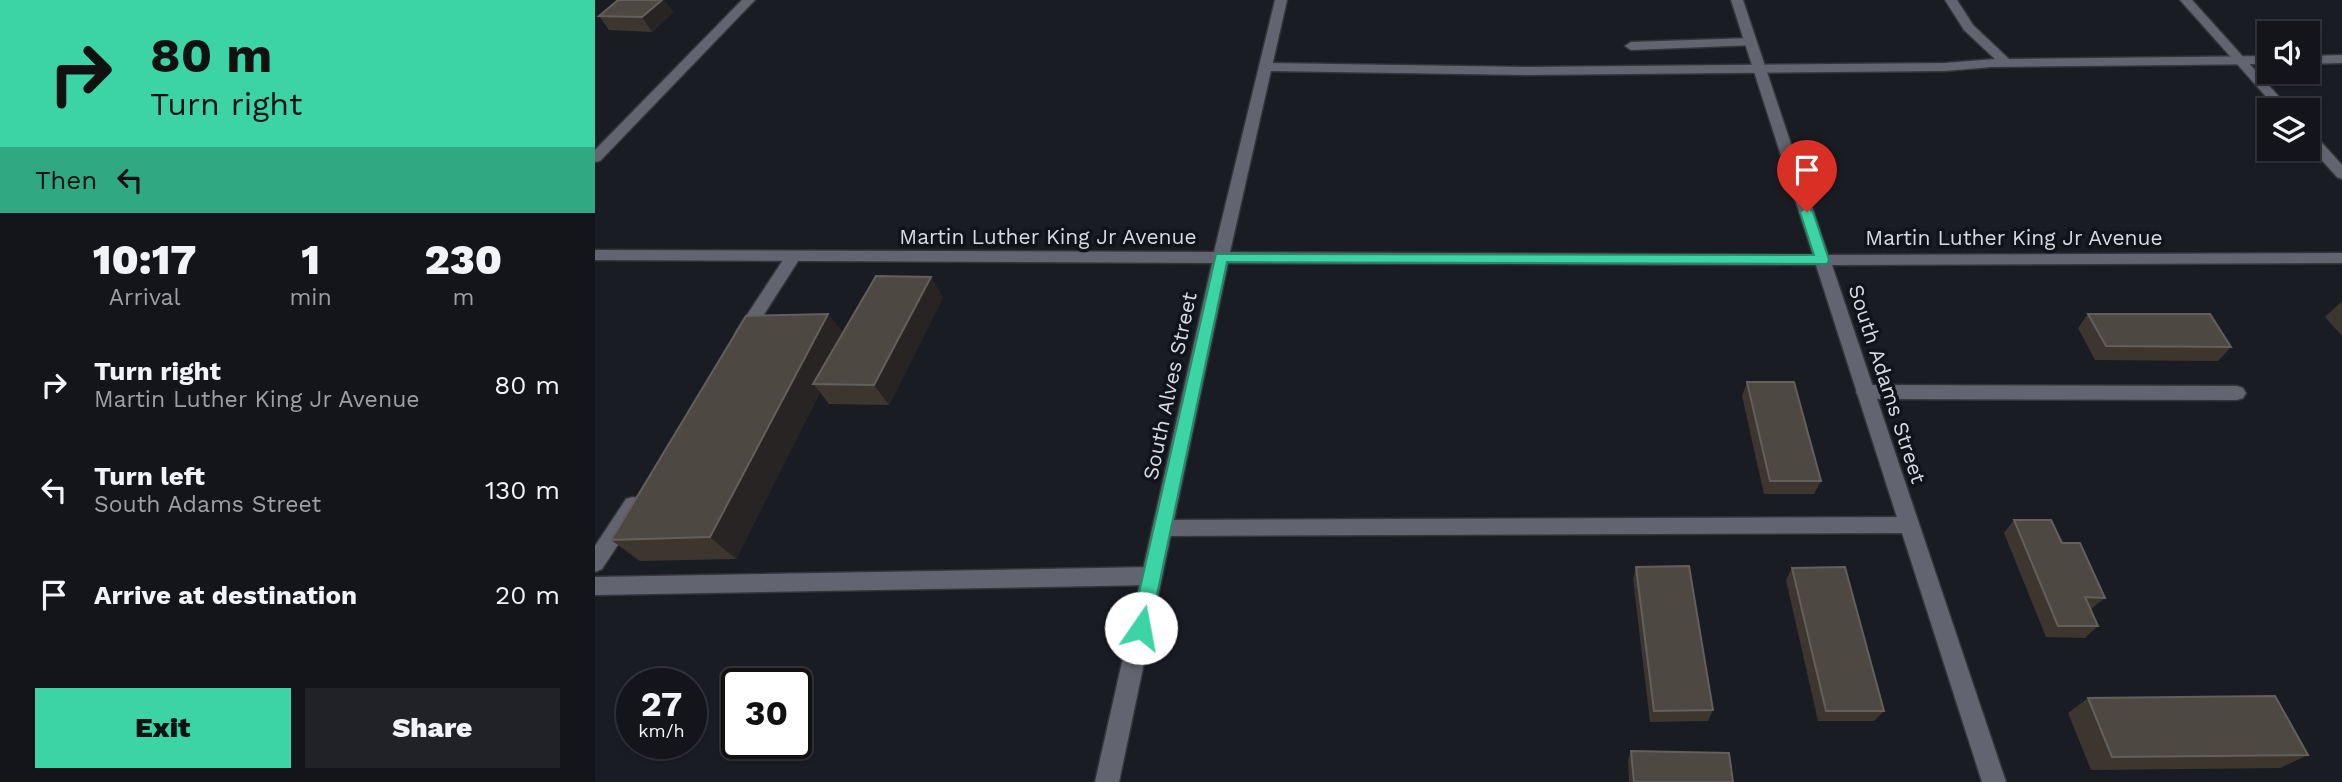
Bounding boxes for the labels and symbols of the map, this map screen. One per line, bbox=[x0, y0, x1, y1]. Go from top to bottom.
pin bbox=[1777, 140, 1837, 212]
street label: Martin Luther King Jr Avenue bbox=[899, 224, 1197, 249]
street label: Martin Luther King Jr Avenue bbox=[1865, 225, 2163, 250]
street label: South Adams Street bbox=[1844, 281, 1931, 486]
street label: South Alves Street bbox=[1137, 289, 1202, 482]
position arrow bbox=[1104, 591, 1178, 665]
speed limit sign: 30 bbox=[721, 668, 812, 759]

